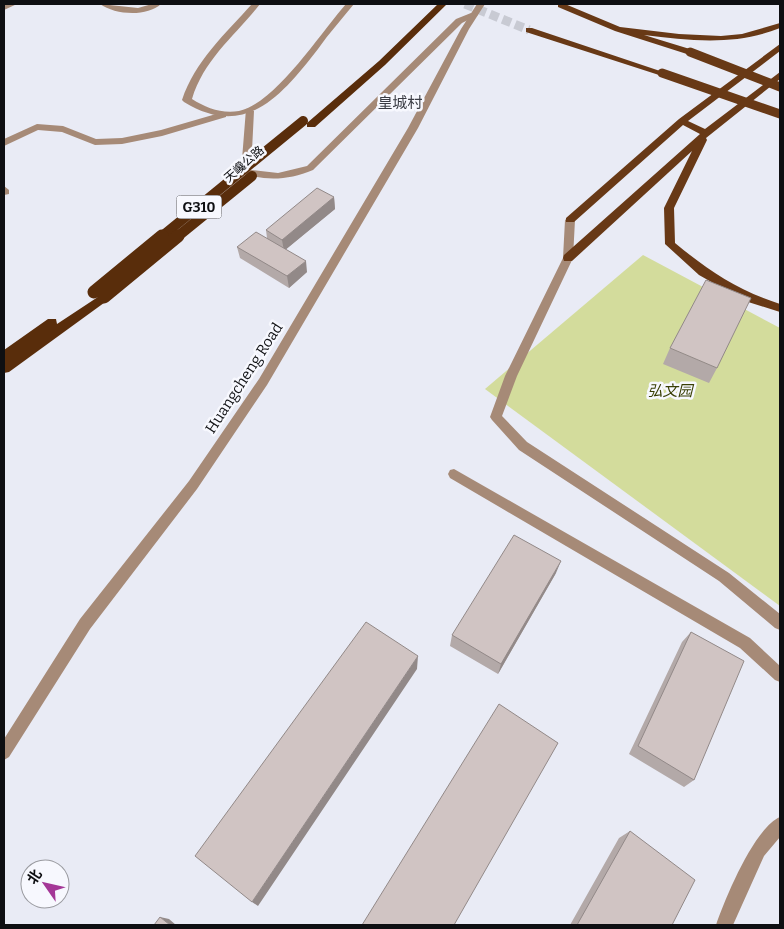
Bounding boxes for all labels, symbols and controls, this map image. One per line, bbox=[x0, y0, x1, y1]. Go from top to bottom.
district label: 皇城村 bbox=[377, 94, 423, 112]
street label: 天巉公路 bbox=[221, 143, 267, 185]
road number: G310 bbox=[176, 196, 222, 218]
street label: Huangcheng Road bbox=[202, 319, 287, 437]
park label: 弘文园 bbox=[647, 382, 694, 400]
north arrow bbox=[20, 859, 70, 909]
text: 北 bbox=[24, 866, 46, 888]

